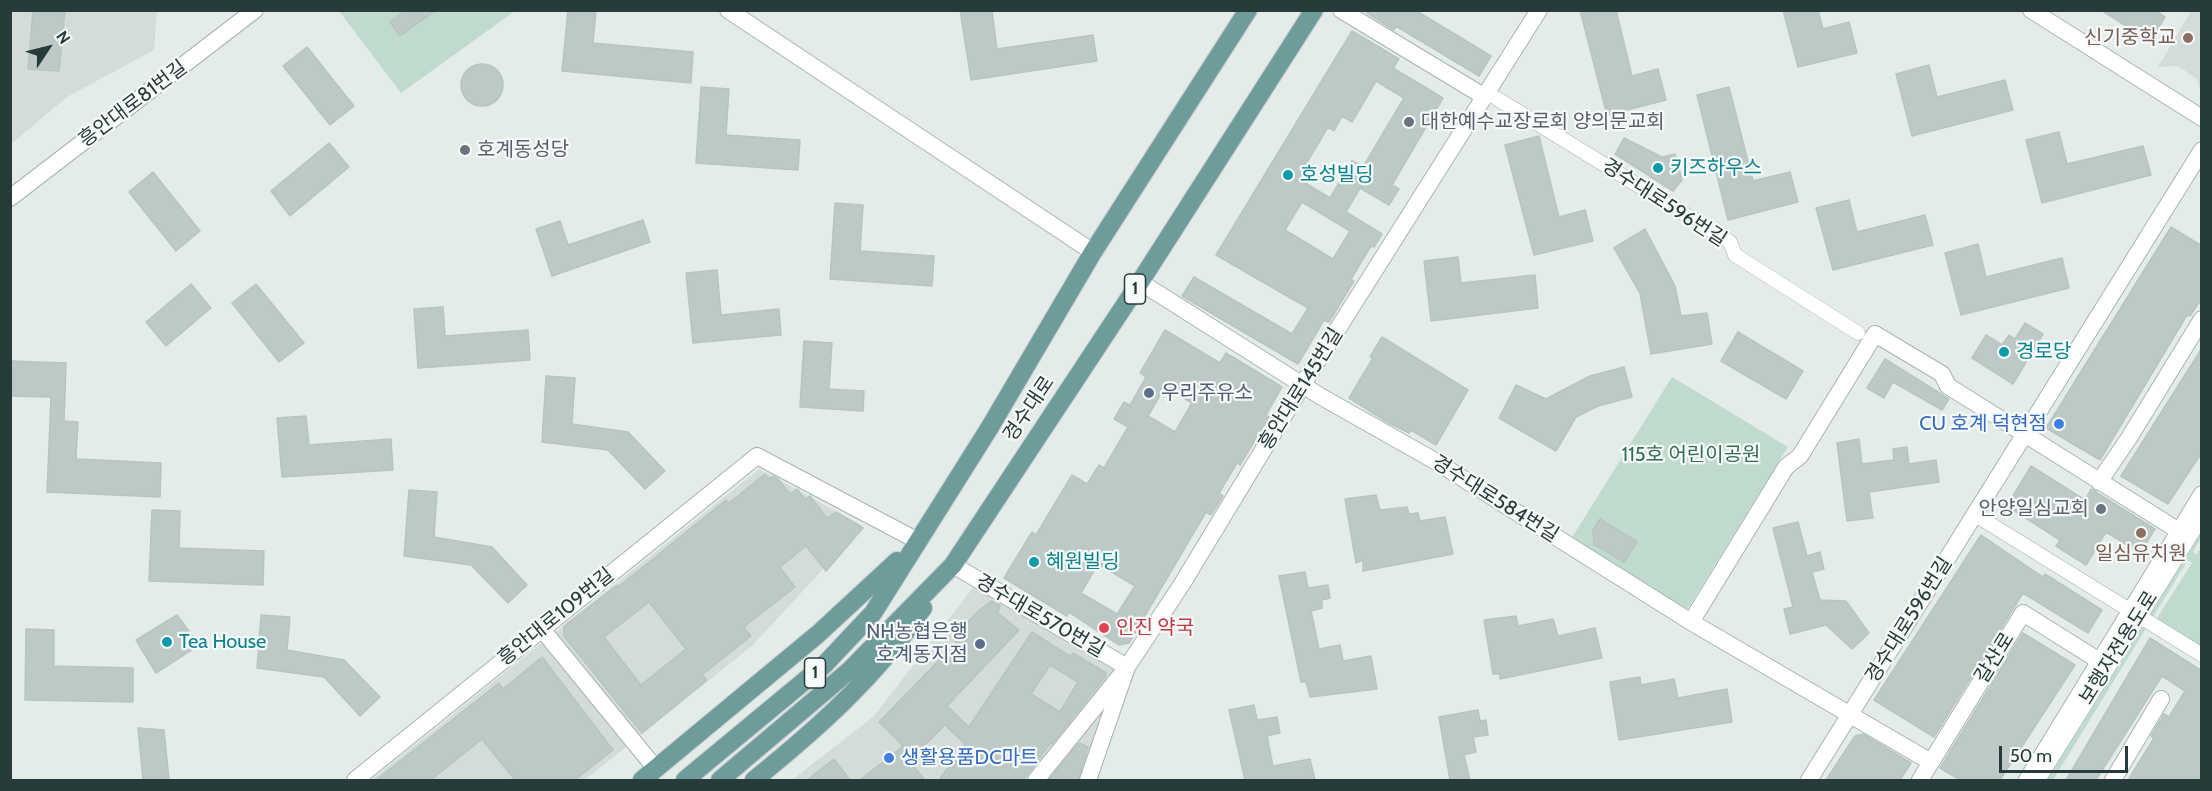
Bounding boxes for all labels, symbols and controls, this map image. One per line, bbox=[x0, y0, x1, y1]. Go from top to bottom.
north arrow bbox=[18, 18, 78, 78]
place label: 신기중학교 bbox=[2084, 26, 2176, 50]
text: N bbox=[52, 27, 74, 47]
marker: 신기중학교 bbox=[2181, 31, 2195, 45]
street label: 흥안대로81번길 bbox=[74, 56, 192, 152]
place label: 대한예수교장로회 양의문교회 bbox=[1421, 110, 1665, 134]
marker: 대한예수교장로회 양의문교회 bbox=[1402, 115, 1416, 129]
place label: 호계동성당 bbox=[477, 138, 569, 162]
marker: 호계동성당 bbox=[458, 143, 472, 157]
street label: 경수대로596번길 bbox=[1597, 154, 1731, 252]
place label: 키즈하우스 bbox=[1670, 156, 1762, 180]
marker: 키즈하우스 bbox=[1651, 161, 1665, 175]
place label: 호성빌딩 bbox=[1300, 163, 1374, 187]
marker: 호성빌딩 bbox=[1281, 168, 1295, 182]
road number: 1 bbox=[1124, 274, 1146, 304]
street label: 흥안대로145번길 bbox=[1254, 324, 1348, 454]
place label: 경로당 bbox=[2016, 340, 2071, 364]
marker: 경로당 bbox=[1997, 345, 2011, 359]
street label: 경수대로 bbox=[998, 372, 1060, 446]
place label: 우리주유소 bbox=[1161, 381, 1253, 405]
marker: 우리주유소 bbox=[1142, 386, 1156, 400]
place label: CU 호계 덕현점 bbox=[1919, 412, 2047, 436]
marker: CU 호계 덕현점 bbox=[2052, 417, 2066, 431]
park label: 115호 어린이공원 bbox=[1622, 443, 1760, 467]
street label: 경수대로584번길 bbox=[1427, 450, 1563, 548]
place label: 안양일심교회 bbox=[1979, 497, 2089, 521]
marker: 안양일심교회 bbox=[2094, 502, 2108, 516]
marker: 일심유치원 bbox=[2134, 526, 2148, 540]
place label: 일심유치원 bbox=[2095, 542, 2187, 566]
place label: 혜원빌딩 bbox=[1046, 550, 1120, 574]
street label: 경수대로596번길 bbox=[1861, 553, 1957, 687]
marker: 혜원빌딩 bbox=[1027, 555, 1041, 569]
street label: 흥안대로109번길 bbox=[493, 563, 619, 671]
street label: 경수대로570번길 bbox=[971, 569, 1109, 663]
street label: 보행자전용도로 bbox=[2075, 587, 2163, 709]
place label: 인진 약국 bbox=[1116, 616, 1194, 640]
place label: NH농협은행 호계동지점 bbox=[866, 620, 968, 667]
marker: 인진 약국 bbox=[1097, 621, 1111, 635]
street label: 갈산로 bbox=[1970, 628, 2020, 688]
place label: Tea House bbox=[179, 630, 266, 654]
marker: Tea House bbox=[160, 635, 174, 649]
marker: NH농협은행 호계동지점 bbox=[973, 637, 987, 651]
road number: 1 bbox=[804, 658, 826, 688]
scale bar bbox=[2002, 734, 2131, 772]
text: 50 m bbox=[2010, 745, 2052, 767]
place label: 생활용품DC마트 bbox=[901, 746, 1038, 770]
marker: 생활용품DC마트 bbox=[882, 751, 896, 765]

